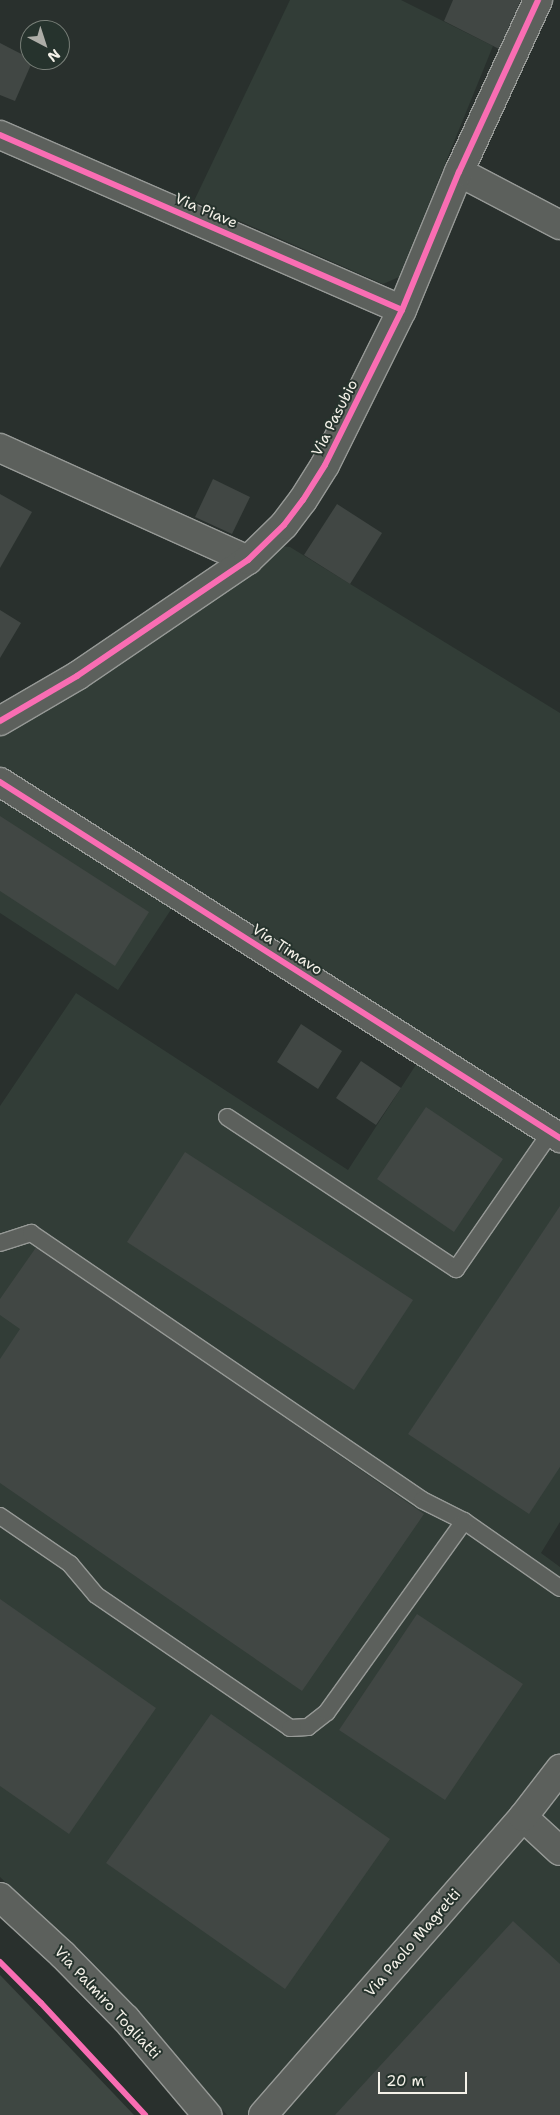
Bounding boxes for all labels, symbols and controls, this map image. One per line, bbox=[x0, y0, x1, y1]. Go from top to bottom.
north arrow bbox=[20, 20, 70, 70]
text: N bbox=[44, 45, 64, 66]
street label: Via Piave bbox=[172, 190, 240, 232]
street label: Via Pasubio bbox=[308, 377, 362, 459]
street label: Via Timavo bbox=[248, 921, 326, 979]
street label: Via Paolo Magretti bbox=[361, 1885, 465, 2001]
street label: Via Palmiro Togliatti bbox=[50, 1943, 164, 2063]
scale bar bbox=[380, 2062, 469, 2094]
text: 20 m bbox=[386, 2071, 425, 2091]

